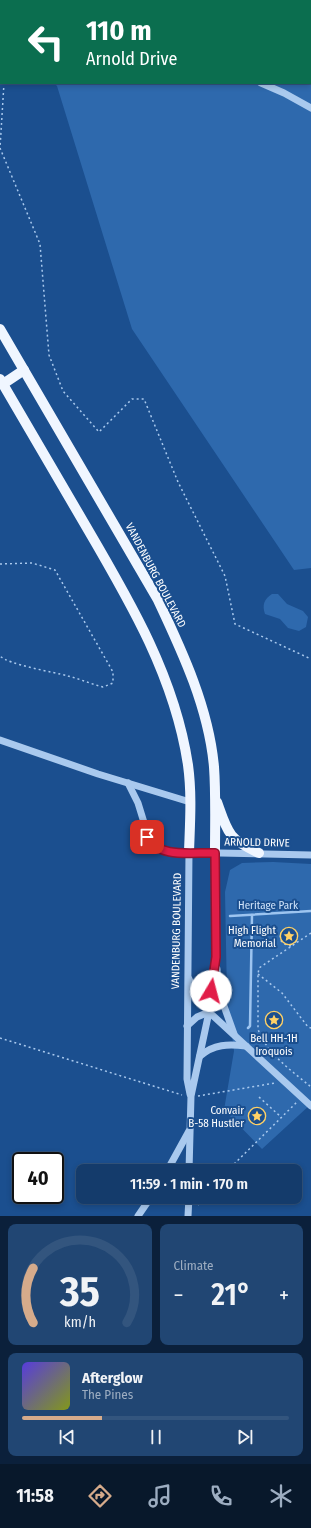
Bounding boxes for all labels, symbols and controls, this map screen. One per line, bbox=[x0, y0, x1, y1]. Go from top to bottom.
text: 110 m bbox=[86, 14, 152, 47]
icon: left bbox=[20, 16, 72, 68]
text: Arnold Drive bbox=[86, 48, 177, 70]
street label: VANDENBURG BOULEVARD bbox=[122, 521, 189, 630]
pin bbox=[130, 820, 164, 854]
icon: arrive bbox=[136, 826, 158, 848]
street label: ARNOLD DRIVE bbox=[224, 835, 290, 850]
street label: VANDENBURG BOULEVARD bbox=[169, 873, 184, 989]
park label: Heritage Park bbox=[238, 899, 299, 912]
place label: High Flight Memorial bbox=[228, 924, 276, 950]
place icon: High Flight Memorial bbox=[279, 926, 299, 946]
position arrow bbox=[190, 970, 232, 1012]
place icon: Bell HH-1H Iroquois bbox=[264, 1010, 284, 1030]
place label: Bell HH-1H Iroquois bbox=[250, 1032, 298, 1058]
place label: Convair B-58 Hustler bbox=[188, 1104, 244, 1130]
place icon: Convair B-58 Hustler bbox=[247, 1106, 267, 1126]
speed limit sign: 40 bbox=[12, 1152, 64, 1204]
text: 11:59 · 1 min · 170 m bbox=[130, 1175, 248, 1193]
text: Climate bbox=[174, 1258, 214, 1273]
text: 35 bbox=[59, 1266, 100, 1316]
text: 21° bbox=[211, 1277, 251, 1313]
text: − bbox=[174, 1282, 183, 1309]
text: + bbox=[279, 1282, 289, 1309]
text: km/h bbox=[64, 1313, 96, 1330]
text: Afterglow bbox=[82, 1369, 143, 1387]
text: The Pines bbox=[82, 1387, 133, 1402]
icon: previous bbox=[56, 1426, 78, 1448]
icon: pause bbox=[145, 1426, 167, 1448]
icon: next bbox=[234, 1426, 256, 1448]
icon: directions bbox=[86, 1482, 114, 1510]
icon: music bbox=[146, 1482, 174, 1510]
icon: phone bbox=[207, 1482, 235, 1510]
icon: climate bbox=[267, 1482, 295, 1510]
text: 11:58 bbox=[16, 1485, 54, 1507]

